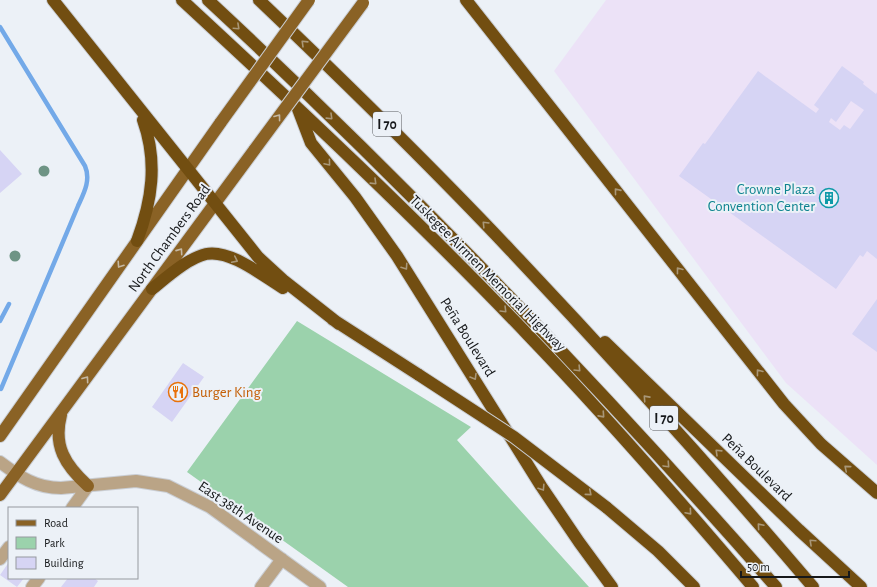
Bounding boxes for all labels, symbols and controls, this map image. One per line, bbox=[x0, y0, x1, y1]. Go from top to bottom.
one-way arrow bbox=[232, 22, 240, 29]
one-way arrow bbox=[301, 40, 309, 48]
one-way arrow bbox=[325, 112, 333, 120]
road number: I 70 bbox=[373, 112, 401, 136]
one-way arrow bbox=[273, 115, 280, 122]
one-way arrow bbox=[323, 158, 330, 165]
one-way arrow bbox=[370, 177, 377, 184]
street label: North Chambers Road bbox=[125, 182, 213, 295]
place label: Crowne Plaza Convention Center bbox=[708, 182, 815, 214]
building icon: Crowne Plaza Convention Center bbox=[818, 187, 840, 209]
one-way arrow bbox=[615, 189, 622, 196]
street label: Tuskegee Airmen Memorial Highway bbox=[407, 193, 569, 355]
one-way arrow bbox=[482, 221, 490, 229]
one-way arrow bbox=[175, 249, 182, 256]
one-way arrow bbox=[231, 255, 238, 263]
one-way arrow bbox=[118, 261, 125, 268]
one-way arrow bbox=[400, 263, 408, 270]
one-way arrow bbox=[677, 268, 684, 275]
street label: Peña Boulevard bbox=[437, 295, 498, 380]
one-way arrow bbox=[499, 305, 507, 313]
one-way arrow bbox=[573, 364, 581, 372]
one-way arrow bbox=[757, 370, 764, 377]
one-way arrow bbox=[469, 373, 477, 380]
one-way arrow bbox=[81, 376, 88, 383]
restaurant icon: Burger King bbox=[167, 381, 189, 403]
place label: Burger King bbox=[192, 385, 262, 400]
one-way arrow bbox=[643, 395, 650, 402]
road number: I 70 bbox=[650, 406, 678, 430]
one-way arrow bbox=[598, 411, 605, 418]
street label: Peña Boulevard bbox=[719, 431, 794, 504]
one-way arrow bbox=[715, 449, 723, 456]
one-way arrow bbox=[662, 460, 669, 468]
one-way arrow bbox=[844, 465, 852, 473]
street label: East 38th Avenue bbox=[196, 479, 286, 546]
one-way arrow bbox=[537, 484, 545, 491]
one-way arrow bbox=[585, 488, 592, 495]
legend bbox=[8, 507, 138, 579]
one-way arrow bbox=[685, 508, 692, 515]
text: Road bbox=[44, 517, 68, 529]
one-way arrow bbox=[758, 523, 765, 530]
text: Park bbox=[44, 537, 65, 549]
one-way arrow bbox=[809, 539, 817, 547]
scale bar bbox=[741, 553, 849, 579]
text: Building bbox=[44, 557, 84, 569]
text: 50 m bbox=[747, 561, 770, 573]

